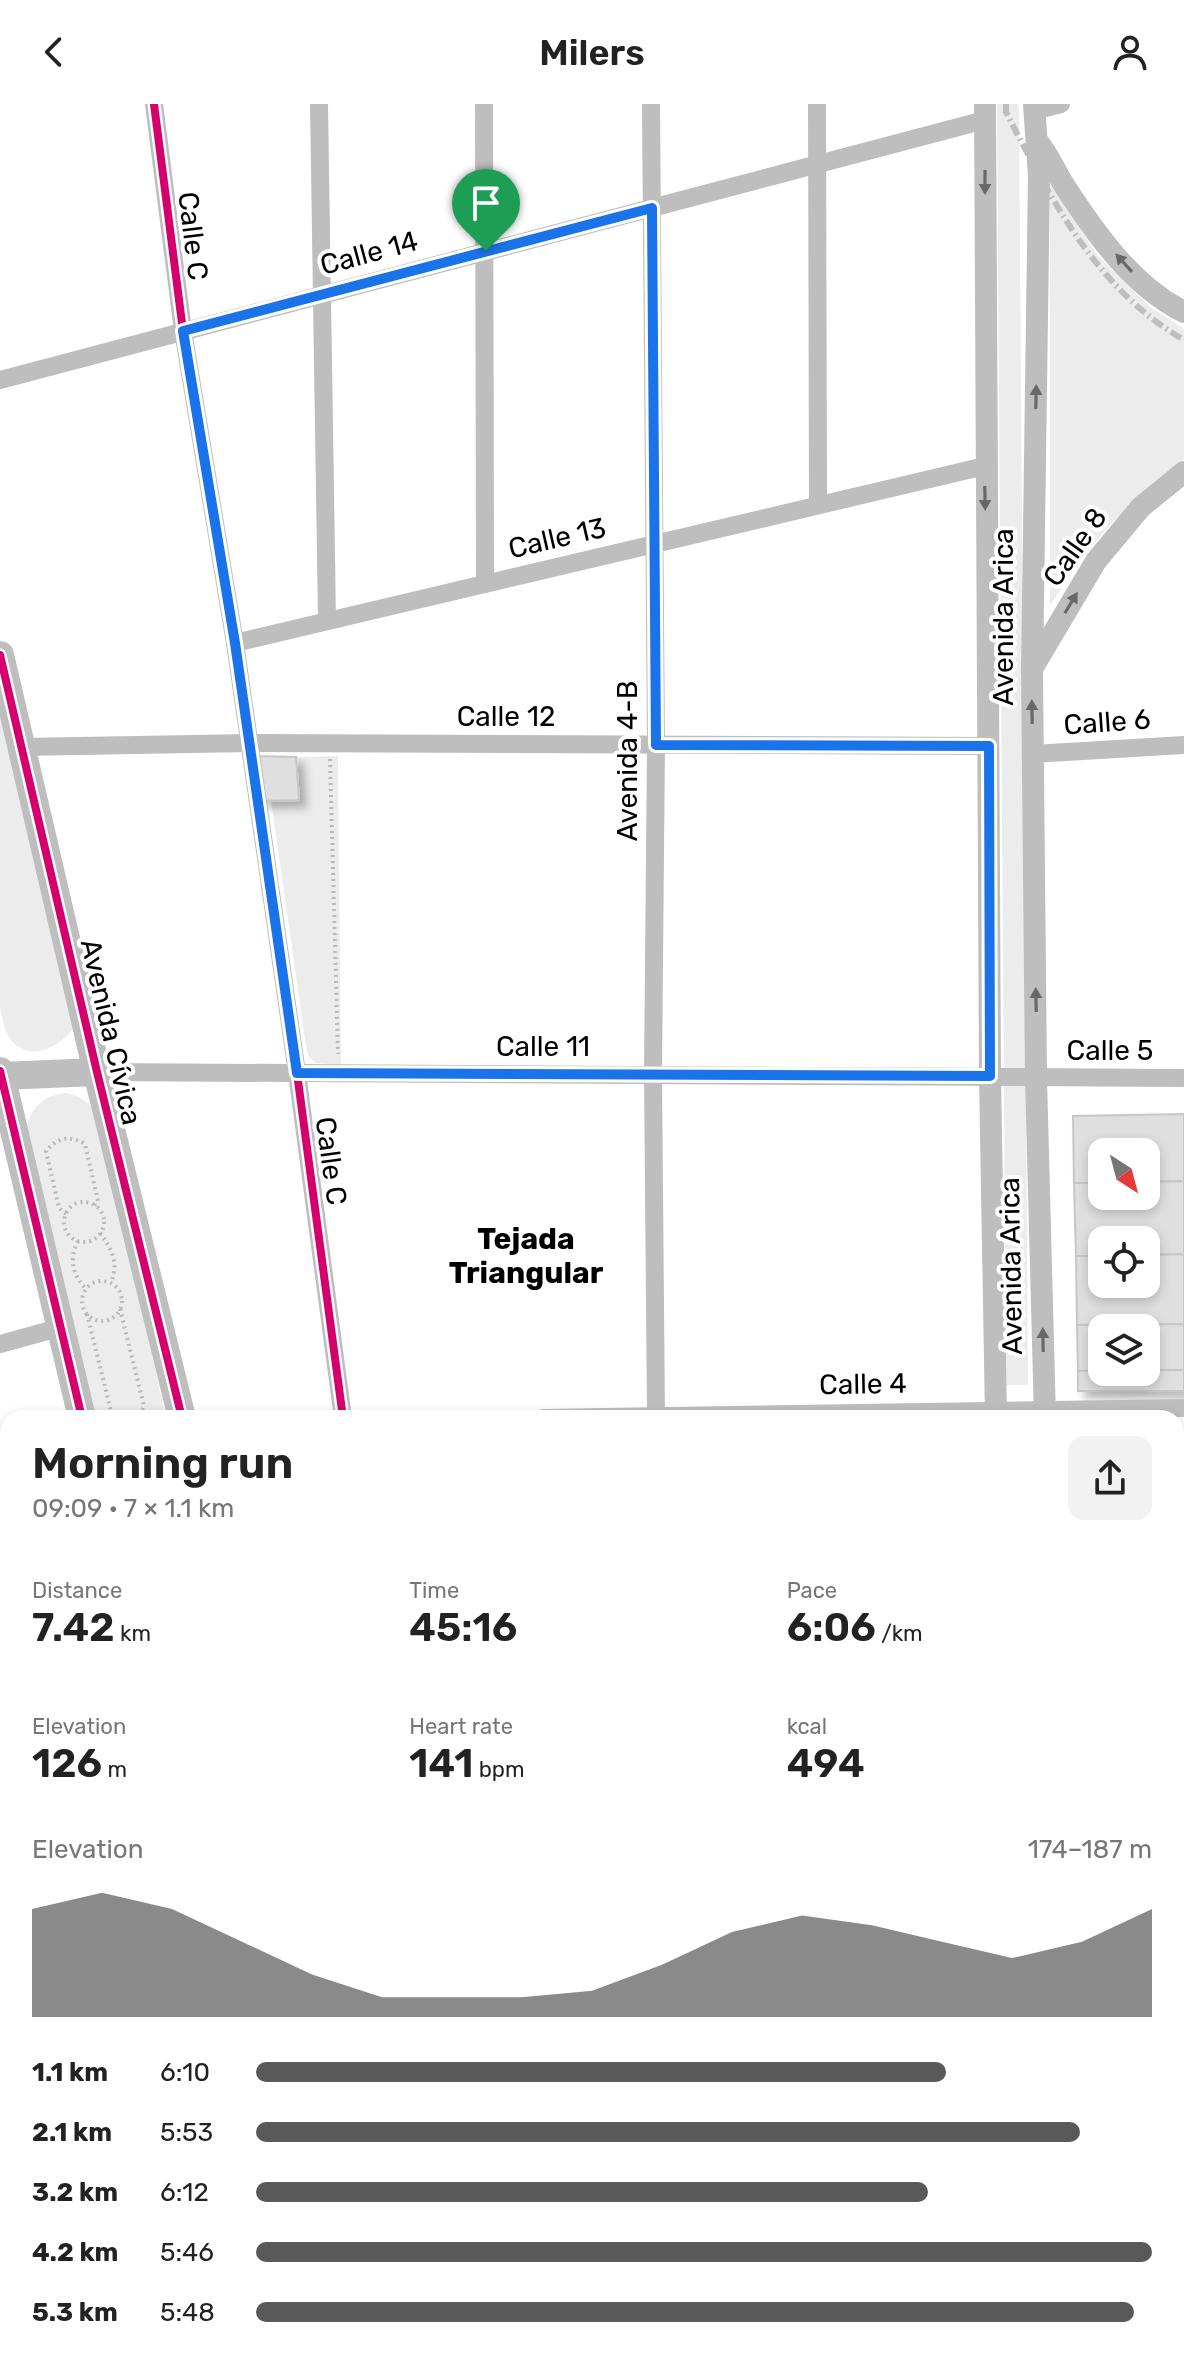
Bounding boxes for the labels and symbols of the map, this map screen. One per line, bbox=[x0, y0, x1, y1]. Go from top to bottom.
pin bbox=[452, 169, 520, 251]
one-way arrow bbox=[979, 170, 991, 195]
street label: Calle C bbox=[171, 190, 215, 282]
street label: Calle 14 bbox=[317, 224, 421, 282]
one-way arrow bbox=[1115, 254, 1133, 273]
one-way arrow bbox=[1030, 384, 1042, 409]
one-way arrow bbox=[979, 486, 992, 511]
street label: Calle 8 bbox=[1036, 501, 1114, 593]
street label: Calle 13 bbox=[505, 511, 609, 565]
street label: Avenida Arica bbox=[987, 528, 1020, 706]
one-way arrow bbox=[1064, 592, 1078, 614]
street label: Avenida 4-B bbox=[611, 681, 644, 841]
one-way arrow bbox=[1026, 699, 1039, 724]
street label: Calle 12 bbox=[457, 700, 555, 733]
street label: Calle 6 bbox=[1062, 703, 1152, 741]
street label: Avenida Cívica bbox=[74, 936, 148, 1128]
one-way arrow bbox=[1029, 987, 1042, 1012]
street label: Calle 11 bbox=[496, 1030, 590, 1063]
street label: Calle 5 bbox=[1067, 1034, 1153, 1067]
street label: Calle C bbox=[308, 1115, 354, 1207]
north arrow bbox=[1088, 1138, 1160, 1210]
street label: Avenida Arica bbox=[993, 1177, 1029, 1355]
district label: Tejada Triangular bbox=[449, 1221, 604, 1291]
one-way arrow bbox=[1037, 1327, 1049, 1352]
street label: Calle 4 bbox=[819, 1367, 907, 1401]

